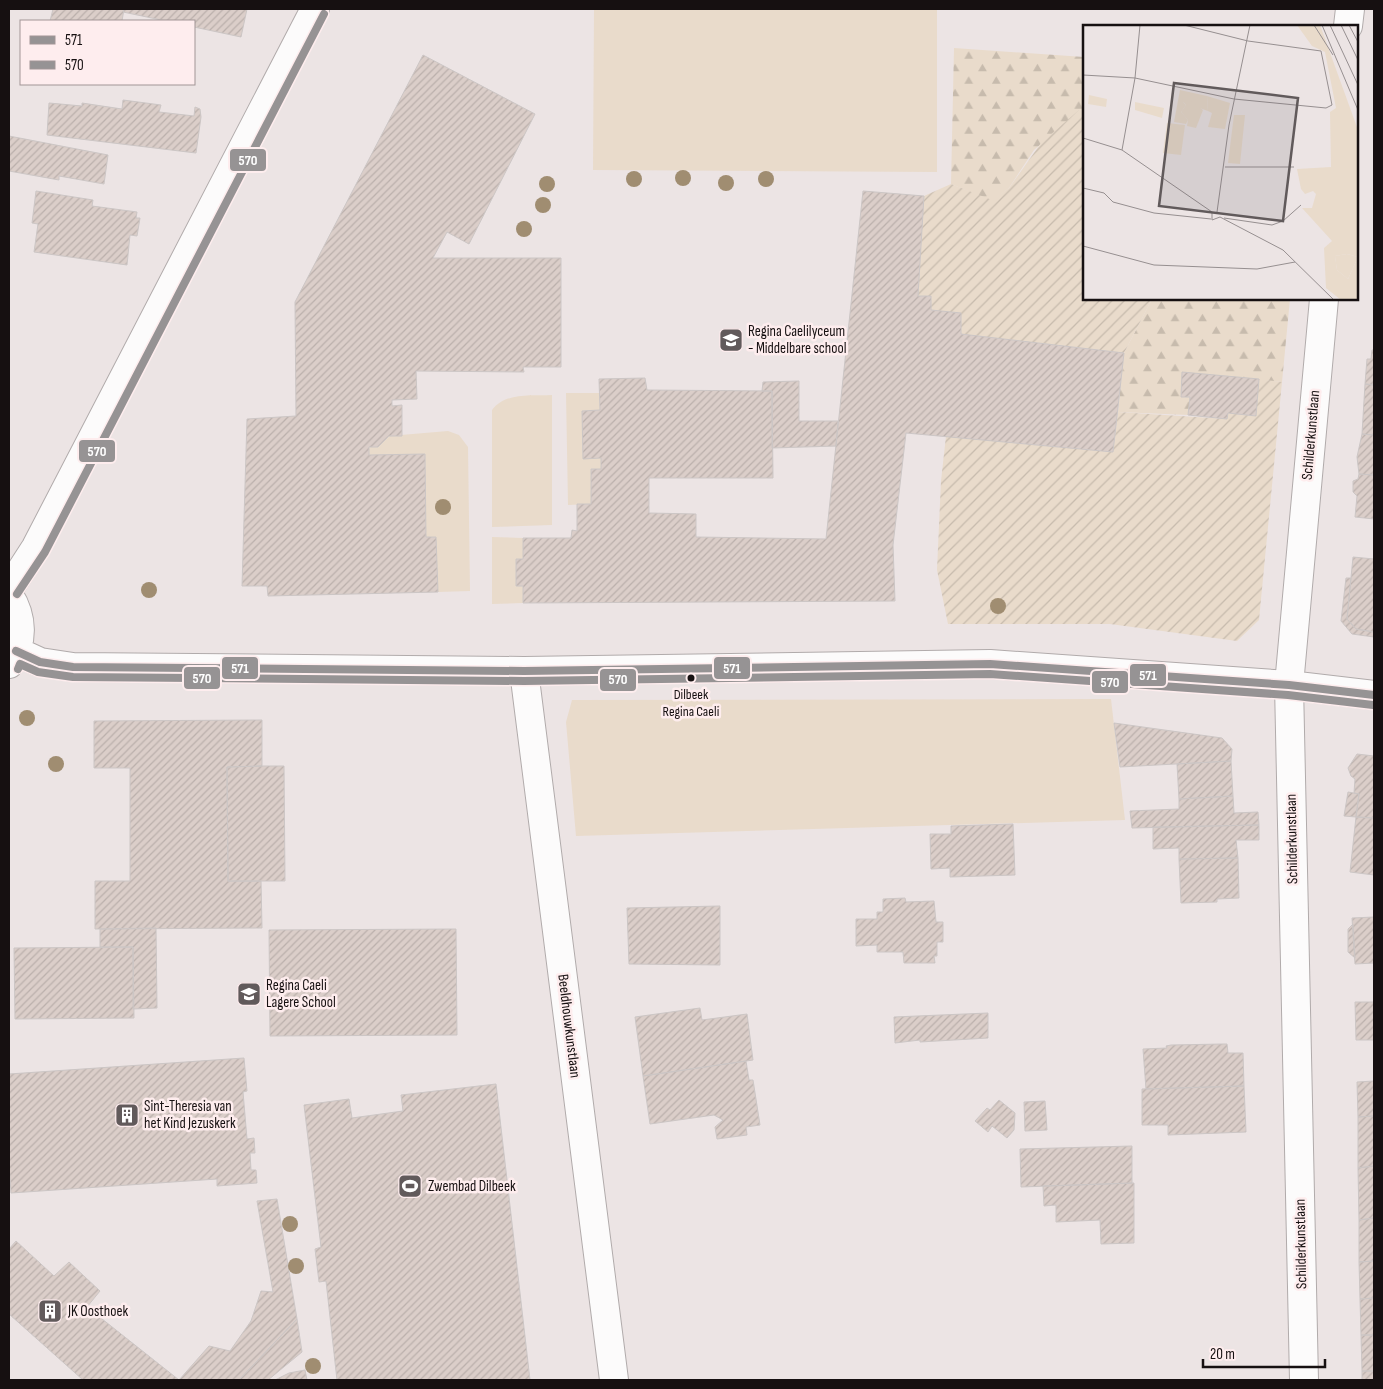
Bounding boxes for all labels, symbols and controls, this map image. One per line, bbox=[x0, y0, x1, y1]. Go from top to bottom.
legend bbox=[20, 20, 195, 85]
inset map bbox=[1083, 25, 1358, 300]
text: 571 bbox=[65, 31, 83, 50]
text: 570 bbox=[65, 56, 84, 75]
line badge: 570 bbox=[229, 148, 267, 172]
text: 570 bbox=[239, 152, 258, 169]
place label: Regina Caelilyceum - Middelbare school bbox=[748, 322, 846, 358]
school or university icon: Regina Caelilyceum - Middelbare school bbox=[718, 327, 744, 353]
street label: Schilderkunstlaan bbox=[1298, 389, 1324, 481]
line badge: 570 bbox=[78, 439, 116, 463]
text: 570 bbox=[88, 443, 107, 460]
line badge: 571 bbox=[221, 656, 259, 680]
line badge: 571 bbox=[713, 656, 751, 680]
text: 571 bbox=[231, 660, 249, 677]
text: 571 bbox=[723, 660, 741, 677]
line badge: 571 bbox=[1129, 663, 1167, 687]
line badge: 570 bbox=[183, 666, 221, 690]
text: 571 bbox=[1139, 667, 1157, 684]
line badge: 570 bbox=[599, 668, 637, 692]
text: 570 bbox=[193, 670, 212, 687]
line badge: 570 bbox=[1091, 670, 1129, 694]
text: 570 bbox=[609, 671, 628, 688]
marker: Dilbeek Regina Caeli bbox=[686, 673, 696, 683]
text: 570 bbox=[1101, 674, 1120, 691]
place label: Dilbeek Regina Caeli bbox=[663, 686, 719, 720]
street label: Schilderkunstlaan bbox=[1282, 794, 1302, 884]
street label: Beeldhouwkunstlaan bbox=[553, 973, 585, 1079]
place label: Regina Caeli Lagere School bbox=[266, 976, 336, 1012]
school or university icon: Regina Caeli Lagere School bbox=[236, 981, 262, 1007]
place label: Sint-Theresia van het Kind Jezuskerk bbox=[144, 1097, 236, 1133]
building icon: Sint-Theresia van het Kind Jezuskerk bbox=[114, 1102, 140, 1128]
sports icon: Zwembad Dilbeek bbox=[397, 1173, 423, 1199]
place label: Zwembad Dilbeek bbox=[428, 1177, 516, 1196]
street label: Schilderkunstlaan bbox=[1291, 1199, 1311, 1289]
building icon: JK Oosthoek bbox=[37, 1298, 63, 1324]
place label: JK Oosthoek bbox=[67, 1302, 129, 1321]
scale bar bbox=[1203, 1336, 1326, 1368]
text: 20 m bbox=[1210, 1345, 1235, 1364]

